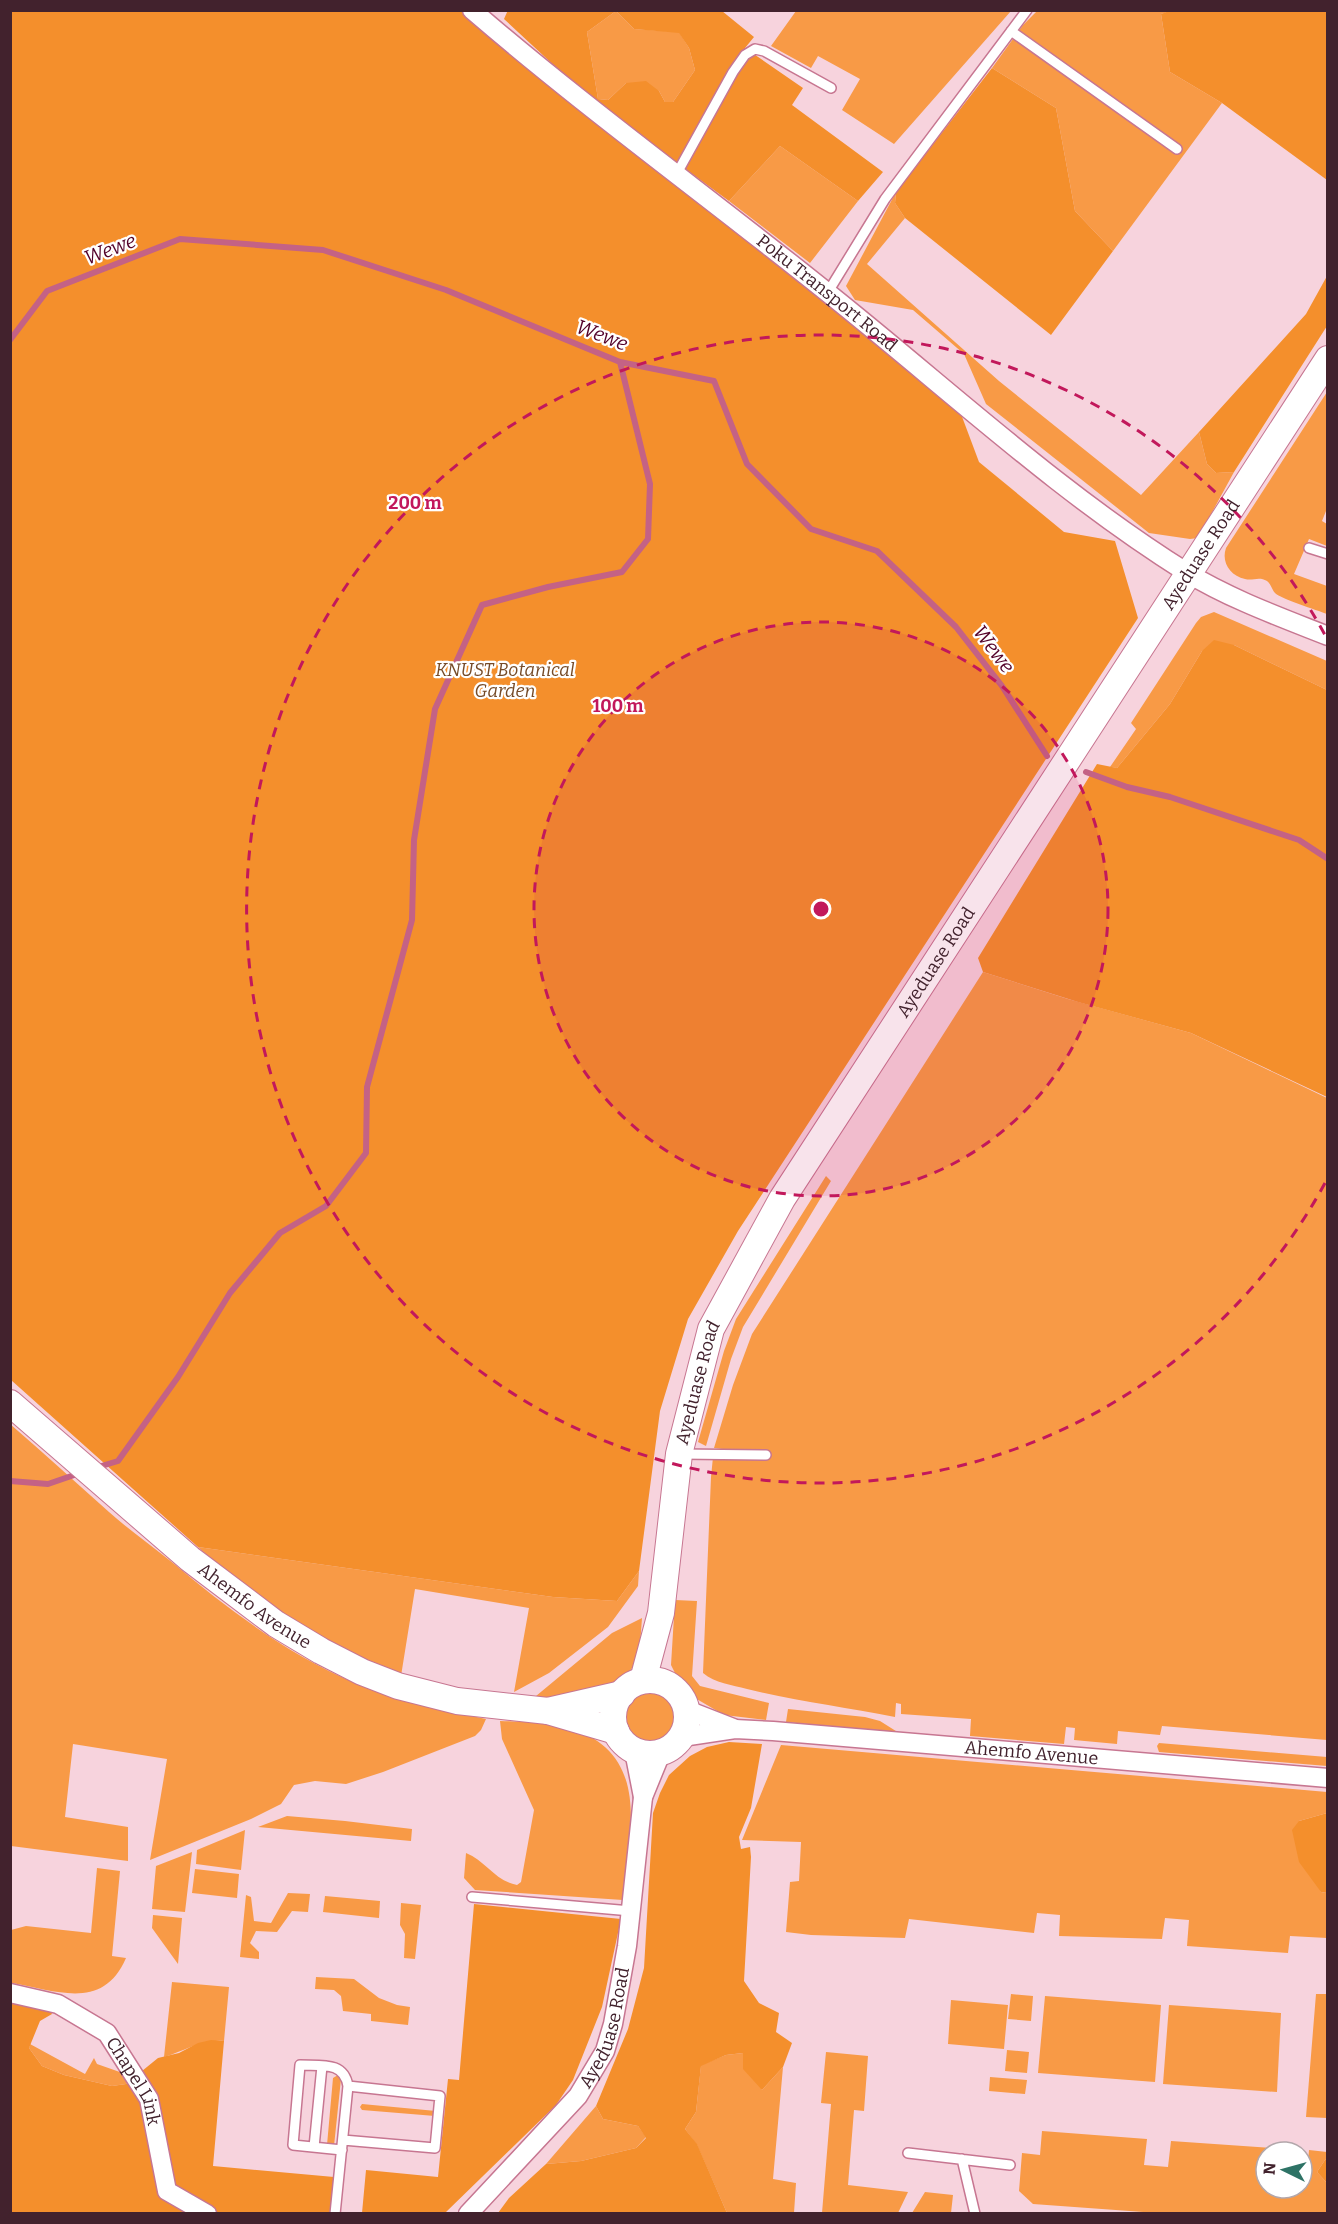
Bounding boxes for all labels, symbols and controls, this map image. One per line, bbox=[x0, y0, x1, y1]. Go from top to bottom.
water label: Wewe bbox=[81, 228, 139, 270]
street label: Poku Transport Road bbox=[752, 230, 902, 356]
water label: Wewe bbox=[573, 314, 631, 356]
text: 200 m bbox=[388, 492, 442, 514]
street label: Ayeduase Road bbox=[1157, 495, 1245, 614]
water label: Wewe bbox=[968, 620, 1020, 678]
park label: KNUST Botanical Garden bbox=[435, 659, 575, 702]
text: 100 m bbox=[592, 695, 644, 717]
centre of rings bbox=[811, 899, 831, 919]
street label: Ayeduase Road bbox=[892, 903, 980, 1021]
street label: Ayeduase Road bbox=[671, 1316, 725, 1447]
street label: Ahemfo Avenue bbox=[194, 1558, 315, 1654]
street label: Ahemfo Avenue bbox=[964, 1736, 1099, 1770]
street label: Ayeduase Road bbox=[574, 1965, 634, 2092]
street label: Chapel Link bbox=[101, 2033, 165, 2128]
north arrow bbox=[1254, 2140, 1314, 2200]
text: N bbox=[1260, 2162, 1280, 2176]

